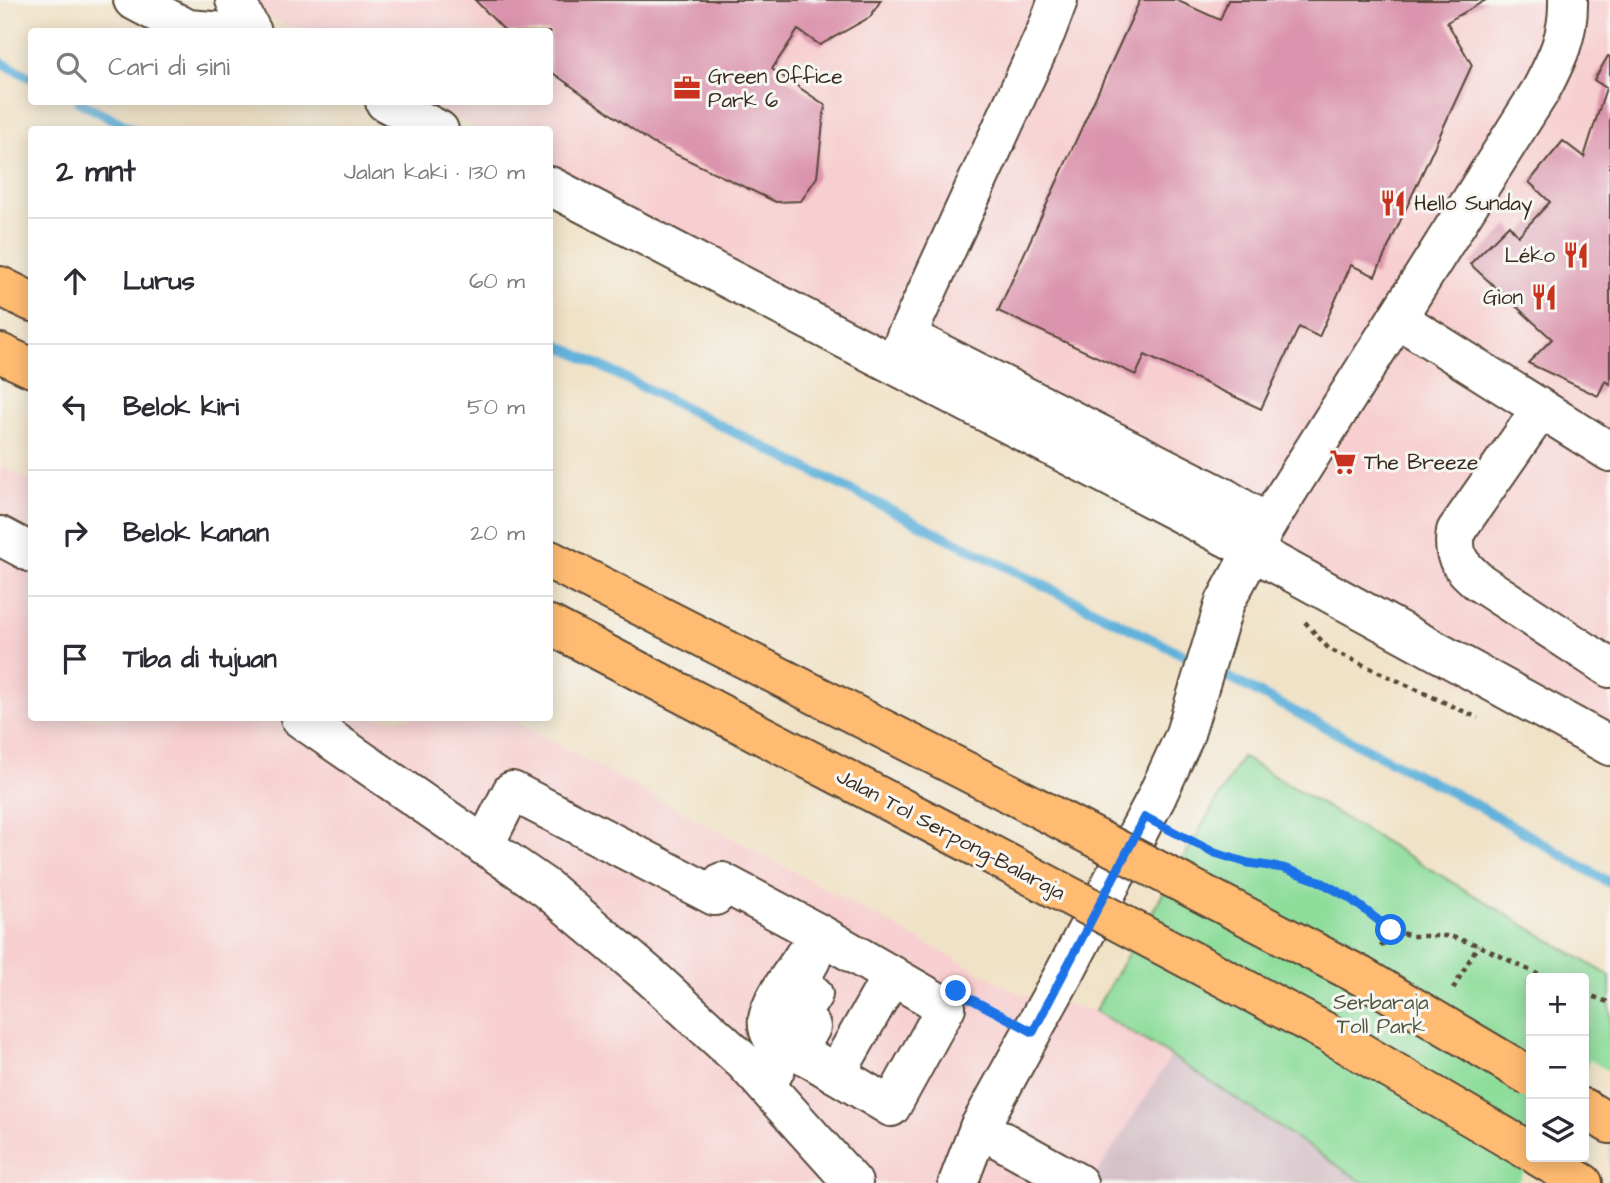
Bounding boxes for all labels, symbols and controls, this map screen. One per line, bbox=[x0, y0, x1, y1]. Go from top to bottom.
search box bbox=[28, 28, 553, 105]
icon: search bbox=[52, 48, 90, 86]
text: Cari di sini bbox=[108, 49, 230, 85]
place label: Green Office Park 6 bbox=[708, 62, 843, 115]
office icon: Green Office Park 6 bbox=[672, 73, 702, 103]
text: 2 mnt bbox=[56, 151, 136, 193]
text: Jalan kaki · 130 m bbox=[344, 156, 525, 188]
restaurant icon: Hello Sunday bbox=[1378, 188, 1408, 218]
place label: Hello Sunday bbox=[1414, 189, 1533, 220]
restaurant icon: Léko bbox=[1561, 240, 1591, 270]
place label: Léko bbox=[1504, 241, 1555, 270]
icon: ahead bbox=[56, 262, 94, 300]
text: Lurus bbox=[123, 263, 195, 299]
text: 60 m bbox=[469, 265, 525, 297]
restaurant icon: Gion bbox=[1529, 282, 1559, 312]
place label: Gion bbox=[1483, 283, 1523, 312]
icon: left bbox=[56, 388, 94, 426]
text: Belok kiri bbox=[123, 389, 239, 425]
text: 50 m bbox=[467, 391, 525, 423]
supermarket icon: The Breeze bbox=[1328, 447, 1358, 477]
place label: The Breeze bbox=[1364, 448, 1478, 477]
icon: right bbox=[56, 514, 94, 552]
text: Belok kanan bbox=[123, 515, 269, 551]
text: 20 m bbox=[470, 517, 525, 549]
icon: arrive bbox=[56, 640, 94, 678]
text: Tiba di tujuan bbox=[123, 641, 277, 677]
street label: Jalan Tol Serpong–Balaraja bbox=[830, 762, 1071, 909]
route start bbox=[1375, 914, 1406, 945]
map controls bbox=[1526, 973, 1589, 1162]
button: + bbox=[1526, 973, 1589, 1036]
route end bbox=[940, 975, 971, 1006]
park label: Serbaraja Toll Park bbox=[1333, 988, 1429, 1041]
button: − bbox=[1526, 1036, 1589, 1099]
button: layers bbox=[1526, 1099, 1589, 1162]

